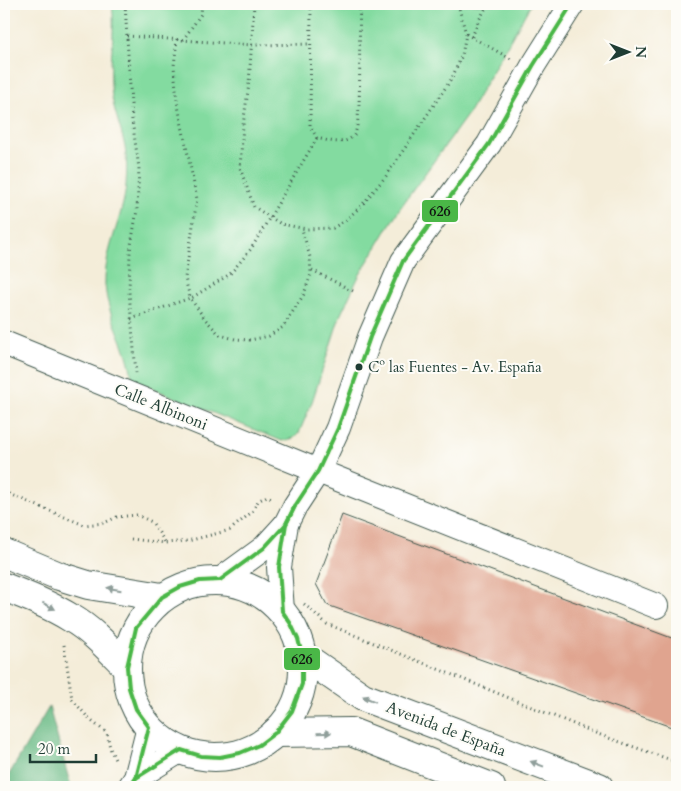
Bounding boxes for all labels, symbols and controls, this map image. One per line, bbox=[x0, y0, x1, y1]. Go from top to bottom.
north arrow bbox=[604, 28, 654, 78]
text: N bbox=[631, 46, 650, 58]
line badge: 626 bbox=[421, 199, 459, 223]
text: 626 bbox=[429, 202, 451, 221]
place label: Cº las Fuentes - Av. España bbox=[368, 357, 542, 377]
marker: Cº las Fuentes - Av. España bbox=[354, 362, 364, 372]
street label: Calle Albinoni bbox=[111, 378, 211, 436]
one-way arrow bbox=[106, 585, 122, 593]
one-way arrow bbox=[41, 602, 56, 610]
line badge: 626 bbox=[283, 647, 321, 671]
text: 626 bbox=[291, 650, 313, 669]
one-way arrow bbox=[362, 694, 376, 702]
street label: Avenida de España bbox=[383, 696, 509, 762]
one-way arrow bbox=[316, 728, 332, 736]
scale bar bbox=[30, 731, 96, 763]
text: 20 m bbox=[38, 739, 70, 759]
one-way arrow bbox=[530, 759, 544, 767]

